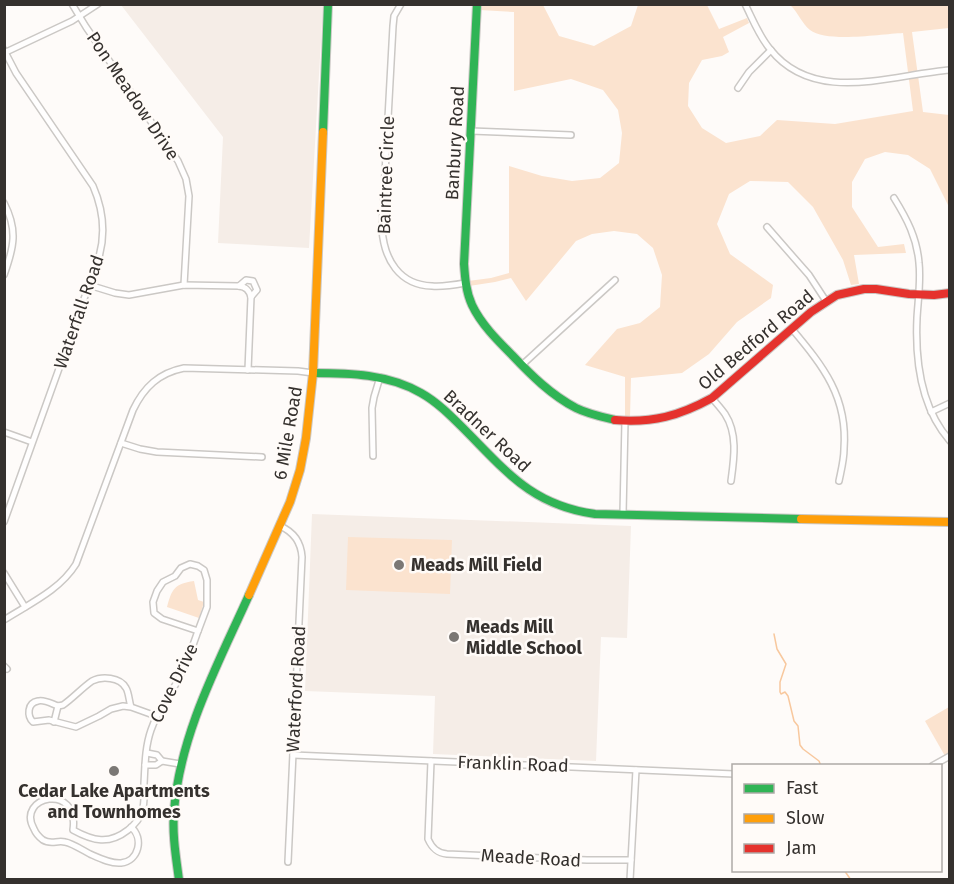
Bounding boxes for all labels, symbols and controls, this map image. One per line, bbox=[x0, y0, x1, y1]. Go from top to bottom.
street label: Pon Meadow Drive bbox=[82, 28, 184, 164]
street label: Banbury Road bbox=[441, 85, 469, 201]
street label: Baintree Circle bbox=[373, 115, 399, 235]
street label: Waterfall Road bbox=[49, 252, 109, 372]
street label: Old Bedford Road bbox=[694, 285, 818, 395]
street label: 6 Mile Road bbox=[269, 384, 307, 482]
street label: Bradner Road bbox=[439, 385, 535, 477]
place label: Meads Mill Field bbox=[411, 554, 542, 576]
marker: Meads Mill Field bbox=[392, 558, 406, 572]
place label: Meads Mill Middle School bbox=[466, 616, 583, 659]
street label: Waterford Road bbox=[282, 625, 310, 753]
marker: Meads Mill Middle School bbox=[447, 630, 461, 644]
street label: Cove Drive bbox=[145, 640, 203, 726]
street label: Franklin Road bbox=[457, 751, 569, 777]
marker: Cedar Lake Apartments and Townhomes bbox=[107, 764, 121, 778]
legend bbox=[732, 764, 942, 872]
text: Fast bbox=[786, 777, 819, 799]
place label: Cedar Lake Apartments and Townhomes bbox=[18, 780, 210, 823]
text: Slow bbox=[786, 807, 825, 829]
text: Jam bbox=[786, 837, 817, 859]
street label: Meade Road bbox=[480, 844, 582, 872]

